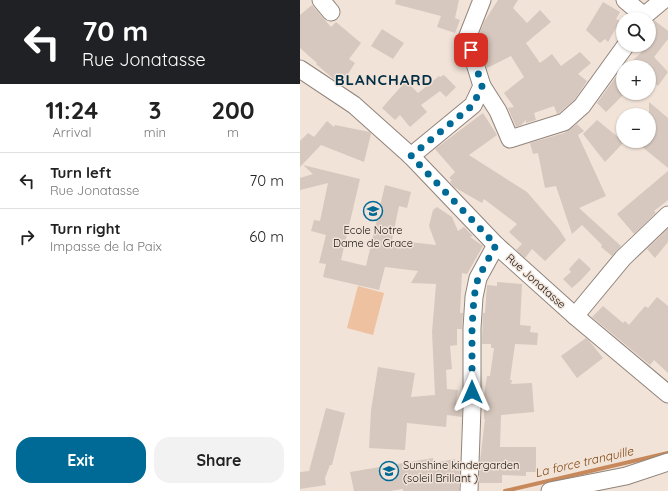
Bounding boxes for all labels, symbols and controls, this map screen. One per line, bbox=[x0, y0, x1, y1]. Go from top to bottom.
map controls bbox=[616, 12, 656, 148]
button: search bbox=[616, 12, 656, 52]
text: 70 m bbox=[82, 13, 148, 48]
icon: left bbox=[16, 16, 68, 68]
pin bbox=[454, 33, 488, 67]
icon: arrive bbox=[460, 39, 482, 61]
text: Rue Jonatasse bbox=[82, 48, 206, 71]
button: + bbox=[616, 60, 656, 100]
district label: BLANCHARD bbox=[335, 70, 433, 89]
text: 11:24 bbox=[45, 95, 98, 125]
text: 3 bbox=[148, 95, 161, 125]
text: 200 bbox=[211, 95, 255, 125]
button: − bbox=[616, 108, 656, 148]
text: Arrival bbox=[52, 124, 91, 140]
text: min bbox=[144, 124, 166, 140]
text: m bbox=[227, 124, 239, 140]
text: Turn left bbox=[50, 163, 112, 182]
icon: left bbox=[16, 170, 38, 192]
text: 70 m bbox=[250, 171, 284, 190]
text: Rue Jonatasse bbox=[50, 182, 139, 198]
school or university icon: Ecole Notre Dame de Grace bbox=[362, 200, 384, 222]
text: Turn right bbox=[50, 219, 121, 238]
place label: Ecole Notre Dame de Grace bbox=[333, 223, 413, 250]
icon: right bbox=[16, 226, 38, 248]
text: 60 m bbox=[249, 227, 284, 246]
text: Impasse de la Paix bbox=[50, 238, 162, 254]
street label: Rue Jonatasse bbox=[503, 250, 569, 312]
position arrow bbox=[451, 371, 493, 413]
button: Exit bbox=[16, 437, 146, 483]
button: Share bbox=[154, 437, 284, 483]
water label: La force tranquille bbox=[533, 443, 636, 480]
place label: Sunshine kindergarden (soleil Brillant ) bbox=[403, 458, 519, 485]
school or university icon: Sunshine kindergarden (soleil Brillant ) bbox=[378, 460, 400, 482]

